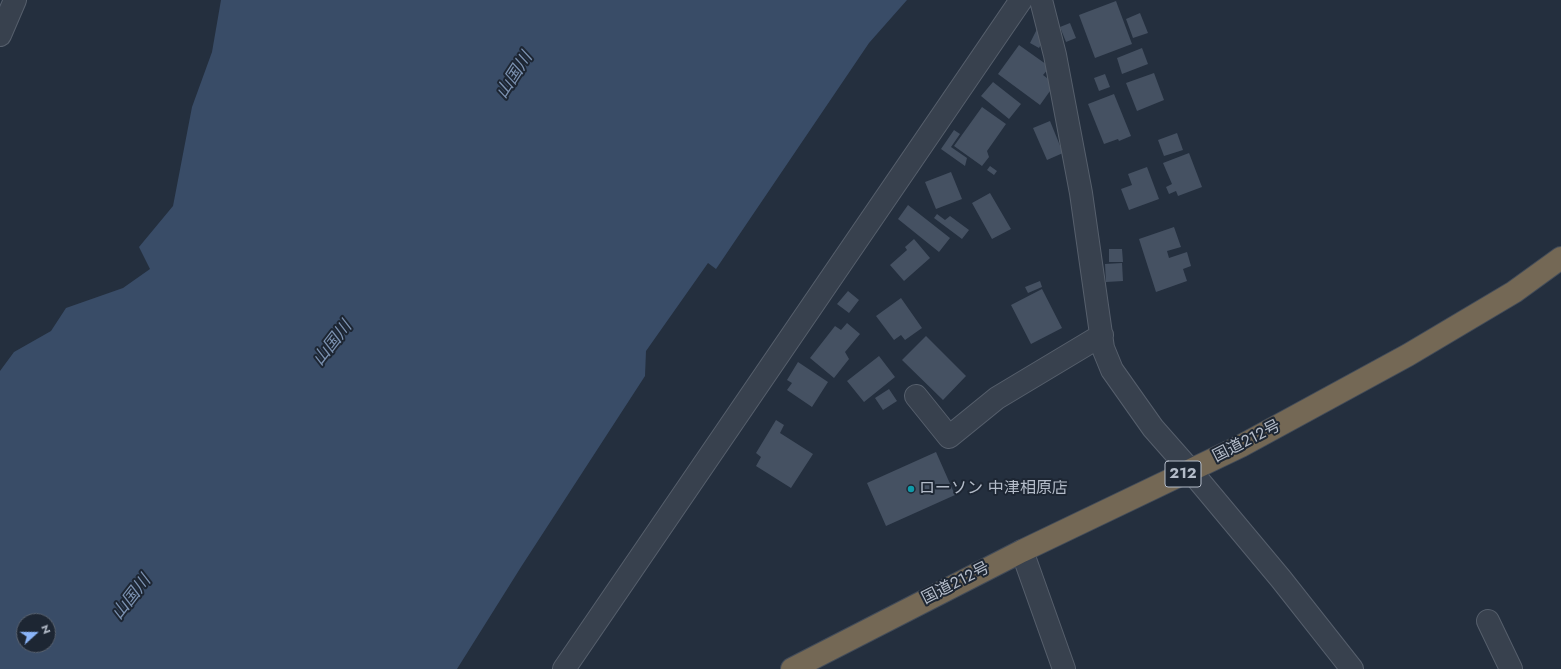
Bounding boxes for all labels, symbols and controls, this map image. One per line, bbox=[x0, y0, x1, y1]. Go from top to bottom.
water label: 山国川 bbox=[493, 49, 537, 103]
water label: 山国川 bbox=[309, 318, 357, 370]
street label: 国道212号 bbox=[1210, 417, 1284, 467]
road number: 212 bbox=[1165, 461, 1201, 487]
place label: ローソン 中津相原店 bbox=[919, 479, 1068, 499]
marker: ローソン 中津相原店 bbox=[906, 484, 916, 494]
street label: 国道212号 bbox=[919, 559, 993, 609]
water label: 山国川 bbox=[108, 572, 156, 624]
north arrow bbox=[16, 613, 56, 653]
text: N bbox=[37, 622, 55, 636]

